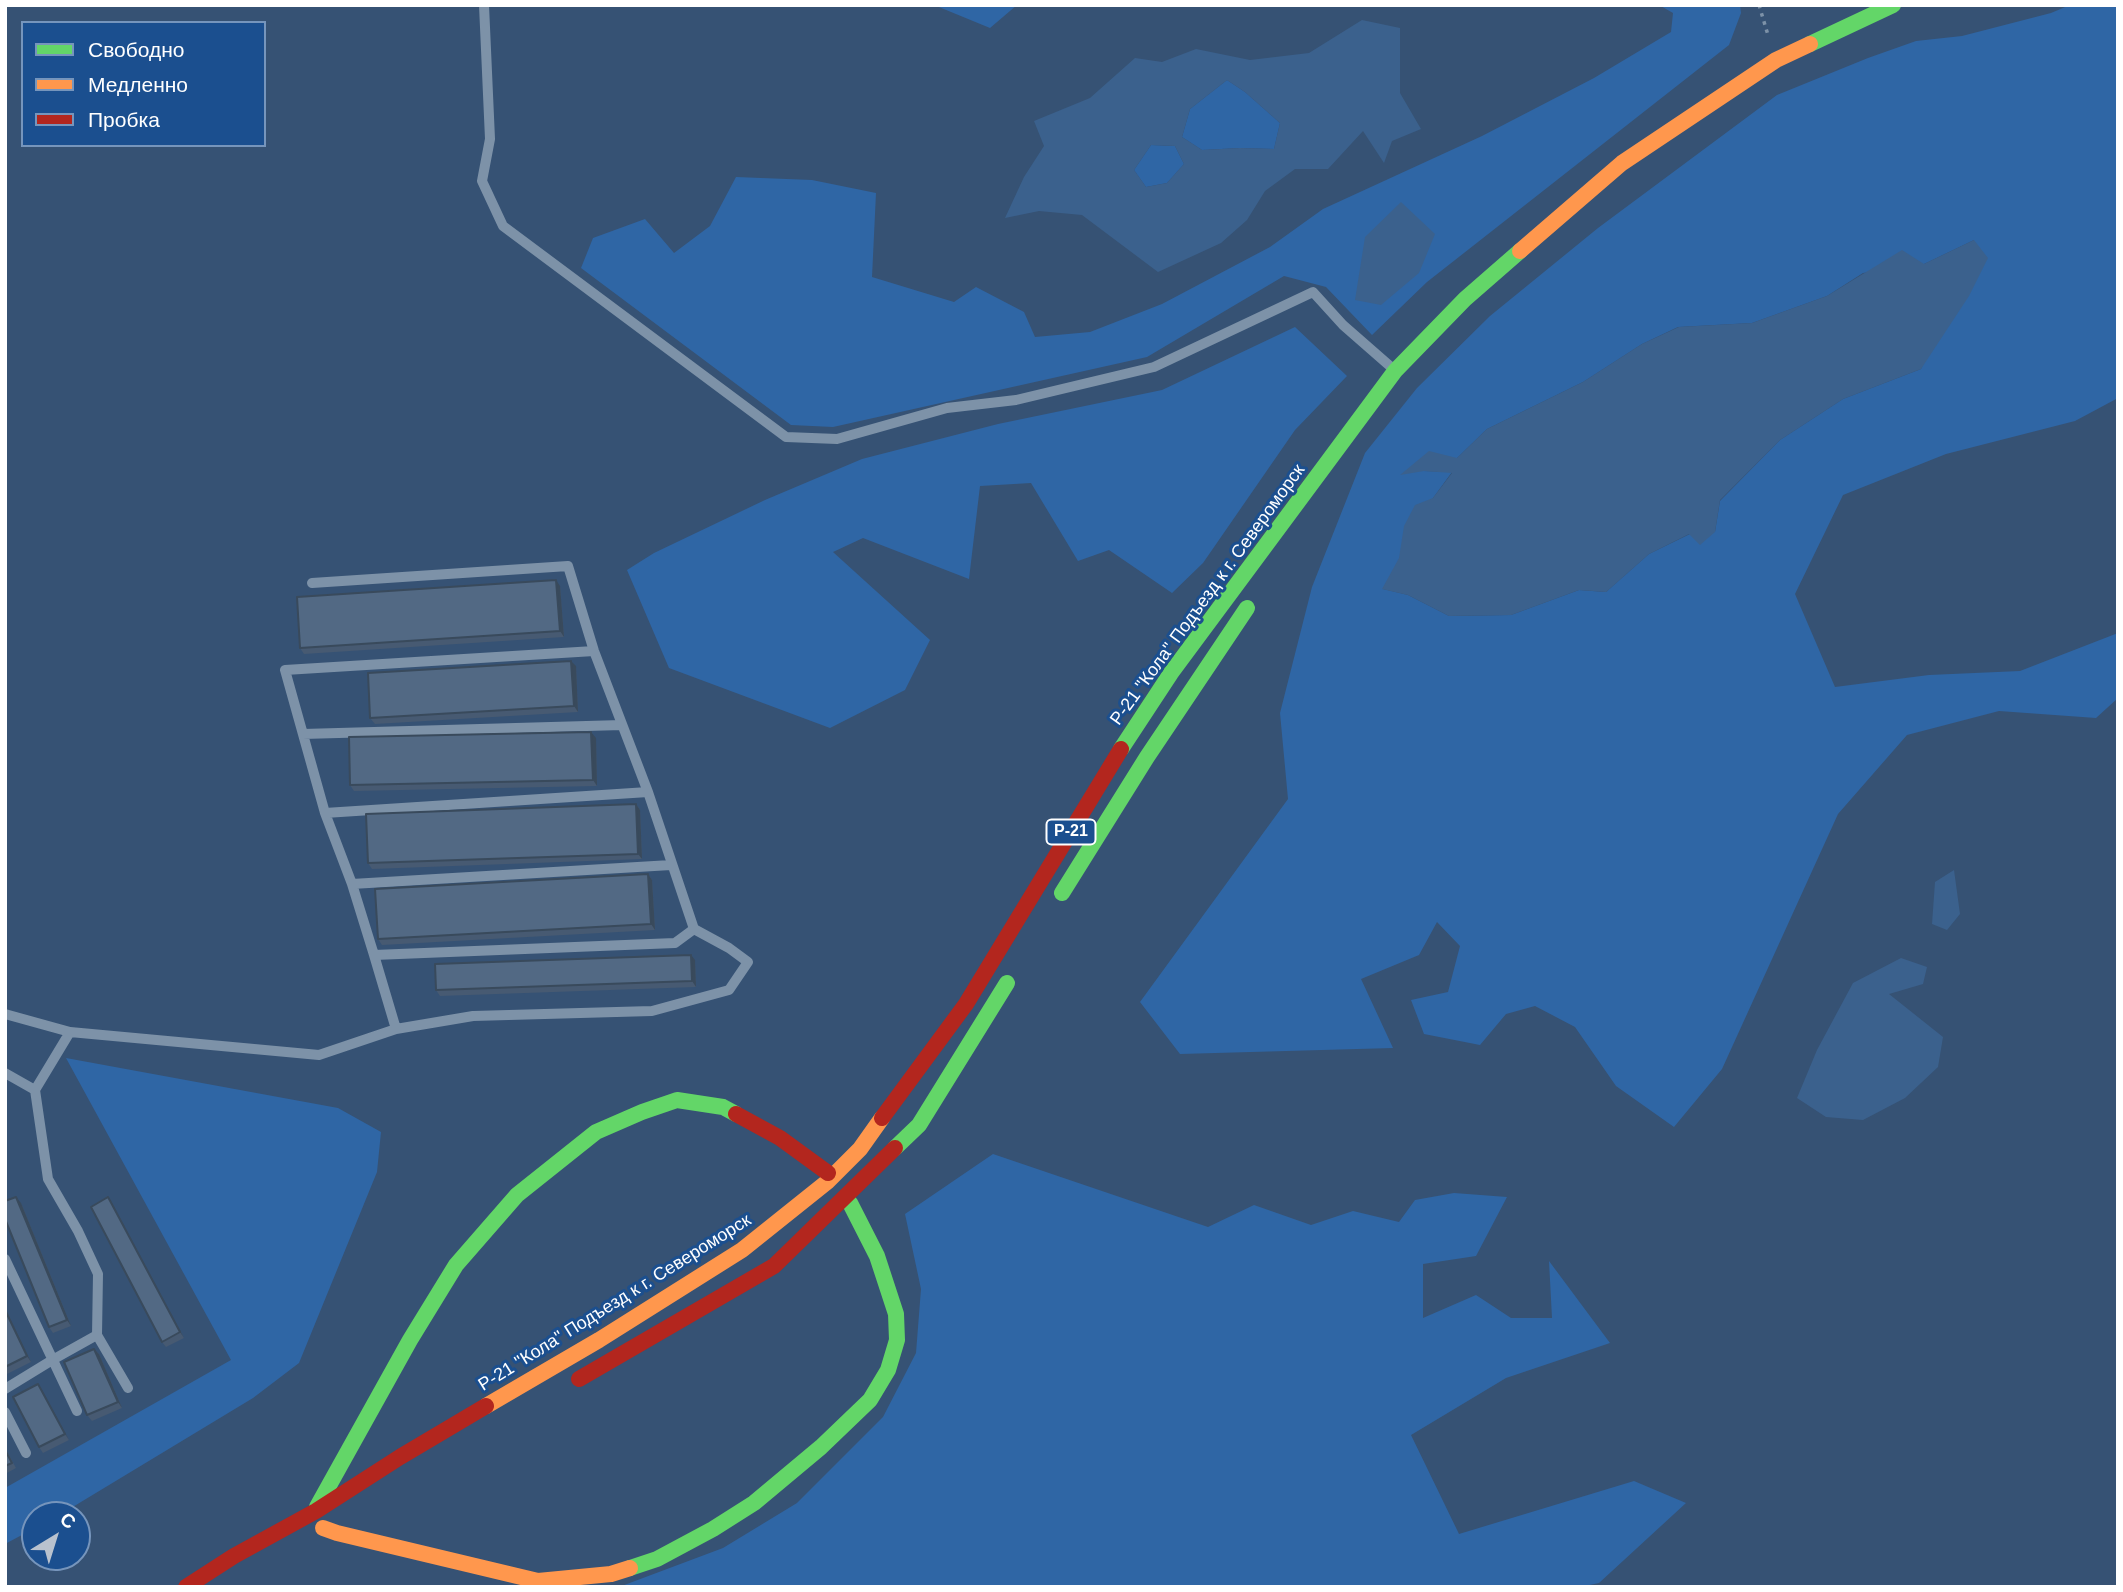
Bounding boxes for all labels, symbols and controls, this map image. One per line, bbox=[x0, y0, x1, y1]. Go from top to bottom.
legend bbox=[21, 21, 266, 147]
text: Свободно bbox=[88, 38, 185, 61]
text: Медленно bbox=[88, 73, 188, 96]
text: Пробка bbox=[88, 108, 160, 131]
street label: Р-21 "Кола" Подъезд к г. Североморск bbox=[1106, 460, 1310, 730]
road number: Р-21 bbox=[1046, 820, 1096, 845]
street label: Р-21 "Кола" Подъезд к г. Североморск bbox=[475, 1210, 755, 1396]
north arrow bbox=[21, 1501, 91, 1571]
text: С bbox=[56, 1508, 80, 1533]

